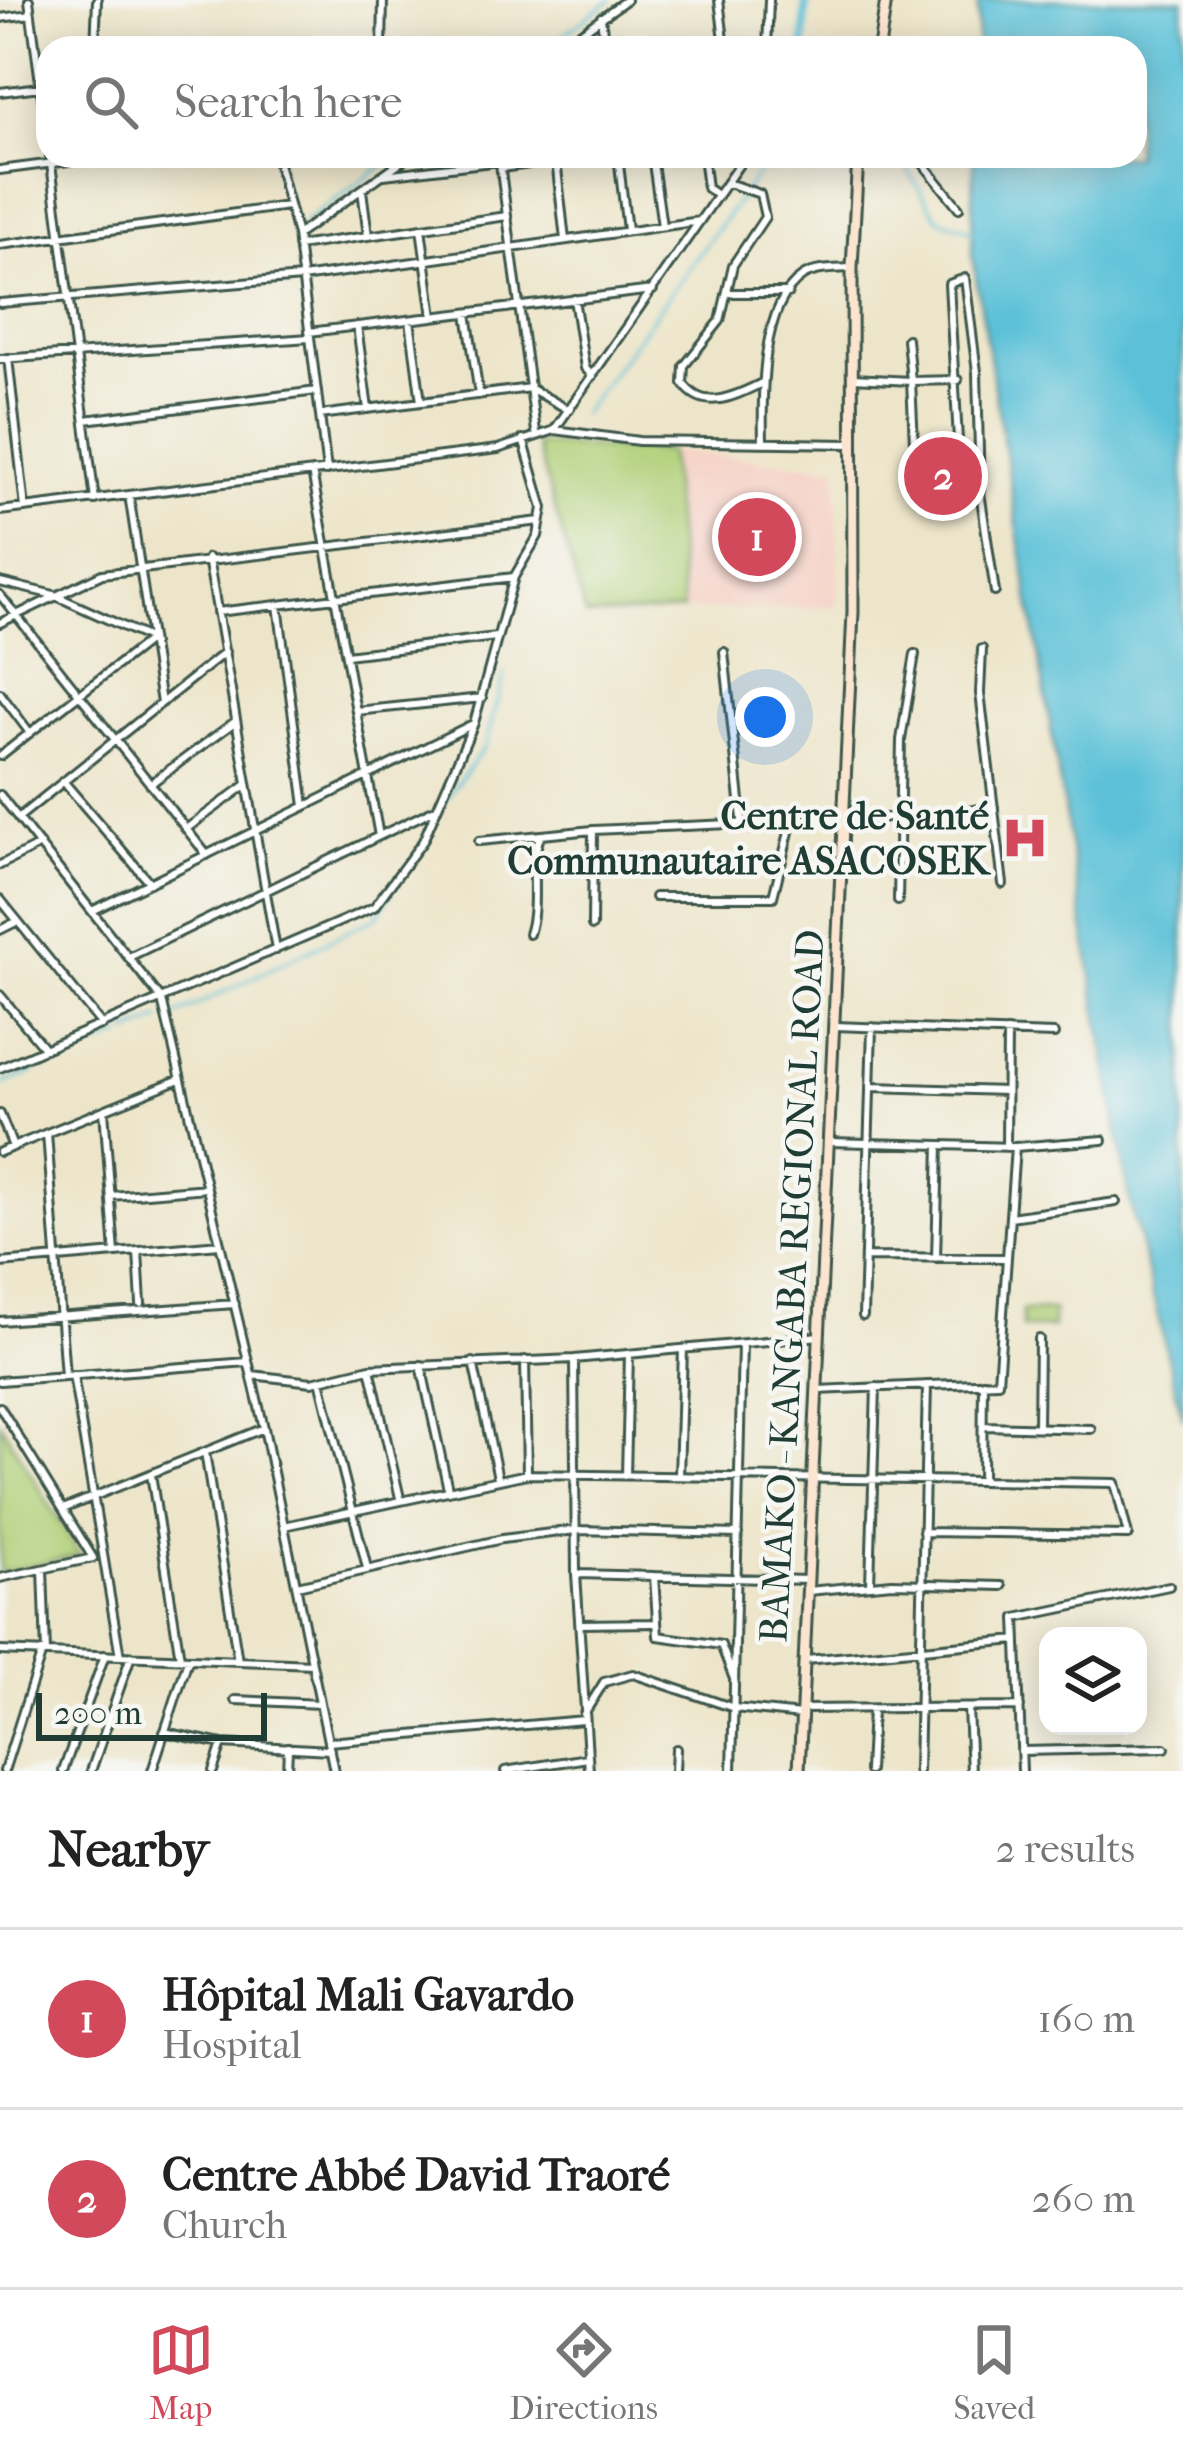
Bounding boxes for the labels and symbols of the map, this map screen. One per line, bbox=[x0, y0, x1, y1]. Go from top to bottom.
pin: 2 bbox=[904, 431, 982, 521]
pin: 1 bbox=[718, 492, 796, 582]
your location bbox=[735, 687, 795, 747]
place label: Centre de Santé Communautaire ASACOSEK bbox=[507, 793, 992, 884]
hospital icon: Centre de Santé Communautaire ASACOSEK bbox=[1000, 813, 1050, 863]
street label: BAMAKO - KANGABA REGIONAL ROAD bbox=[750, 928, 834, 1644]
scale bar bbox=[36, 1687, 267, 1740]

